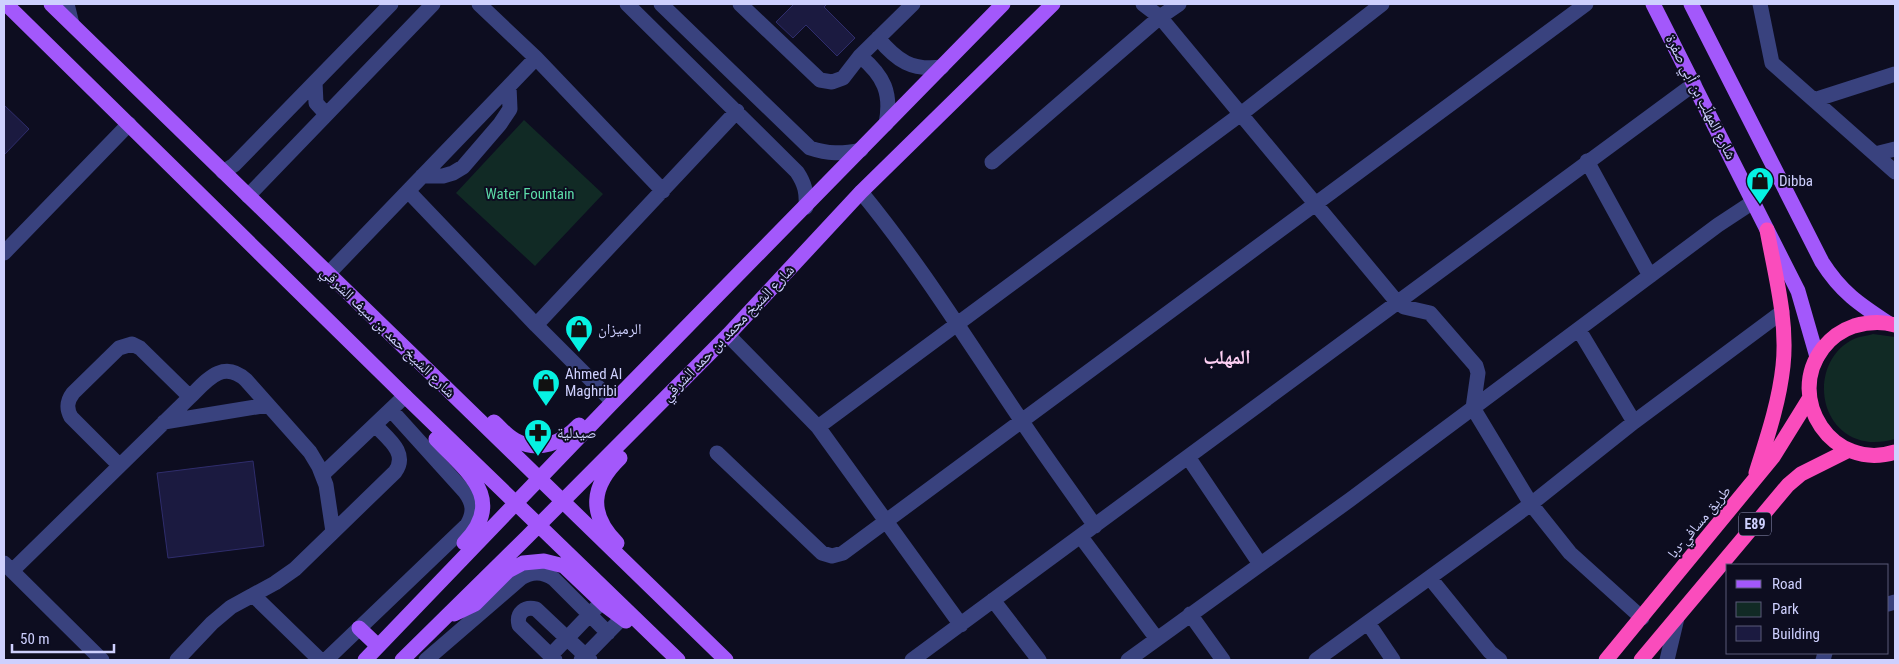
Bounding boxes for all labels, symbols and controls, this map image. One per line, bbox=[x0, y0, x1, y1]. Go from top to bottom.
street label: شارع المهلّب بن أبي صفرة bbox=[1659, 32, 1740, 164]
shop icon: Dibba bbox=[1745, 166, 1775, 205]
place label: Dibba bbox=[1779, 172, 1813, 190]
park label: Water Fountain bbox=[485, 185, 575, 203]
street label: شارع الشيخ محمد بن حمد الشرقي bbox=[658, 261, 800, 407]
street label: شارع الشيخ حمد بن سيف الشرقي bbox=[315, 263, 459, 403]
shop icon: الرميزان bbox=[564, 314, 594, 353]
place label: الرميزان bbox=[598, 320, 641, 339]
district label: المهلب bbox=[1203, 345, 1251, 369]
place label: Ahmed Al Maghribi bbox=[565, 365, 622, 400]
shop icon: Ahmed Al Maghribi bbox=[531, 368, 561, 407]
pharmacy icon: صيدلية bbox=[523, 418, 553, 457]
place label: صيدلية bbox=[557, 424, 597, 442]
street label: طريق مسافي-دبا bbox=[1663, 482, 1737, 564]
road number: E89 bbox=[1739, 512, 1771, 536]
legend bbox=[1726, 564, 1889, 654]
text: Road bbox=[1772, 575, 1802, 593]
text: Park bbox=[1772, 600, 1799, 618]
scale bar bbox=[12, 622, 115, 654]
text: Building bbox=[1772, 625, 1820, 643]
text: 50 m bbox=[20, 630, 50, 648]

